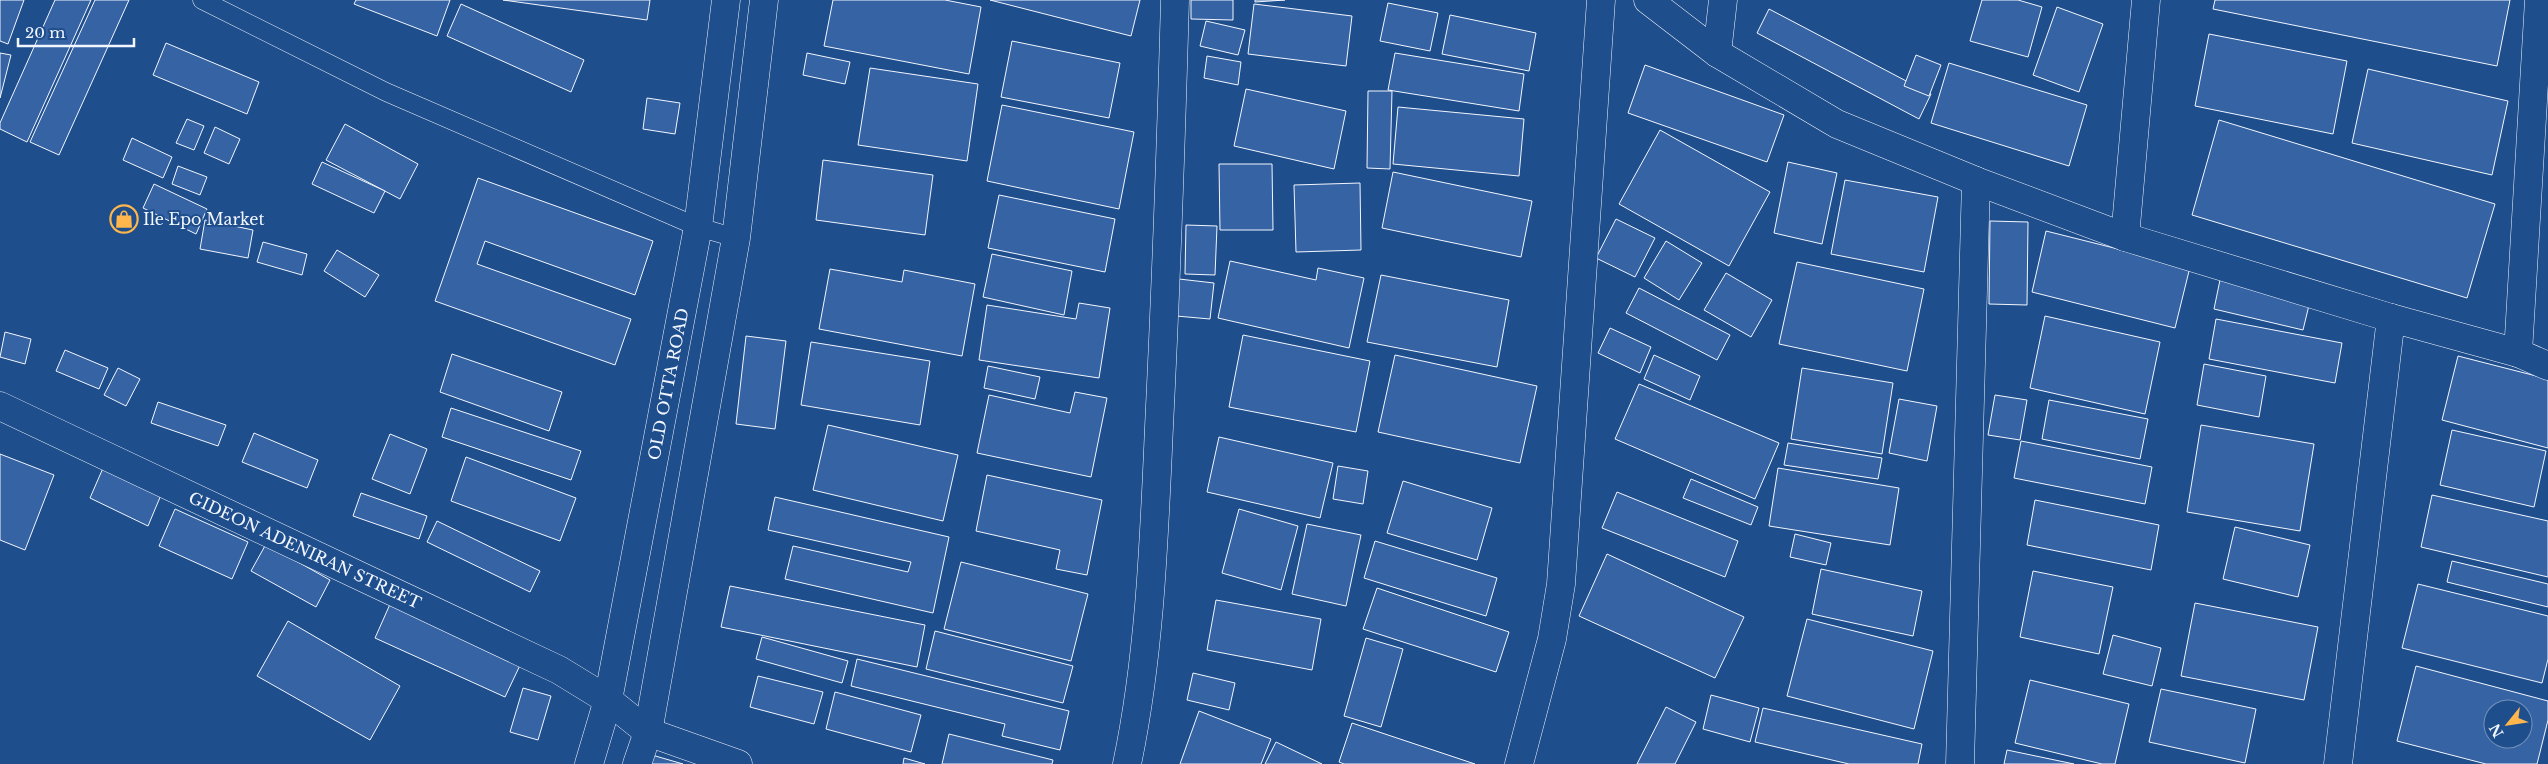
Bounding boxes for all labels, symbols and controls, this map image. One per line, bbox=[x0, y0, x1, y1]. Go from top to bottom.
scale bar bbox=[18, 15, 134, 47]
text: 20 m bbox=[25, 23, 65, 42]
shop icon: Ile Epo Market bbox=[109, 204, 139, 234]
place label: Ile Epo Market bbox=[143, 209, 265, 229]
street label: OLD OTTA ROAD bbox=[643, 306, 693, 462]
street label: GIDEON ADENIRAN STREET bbox=[186, 487, 425, 613]
north arrow bbox=[2483, 699, 2533, 749]
text: N bbox=[2486, 720, 2508, 741]

